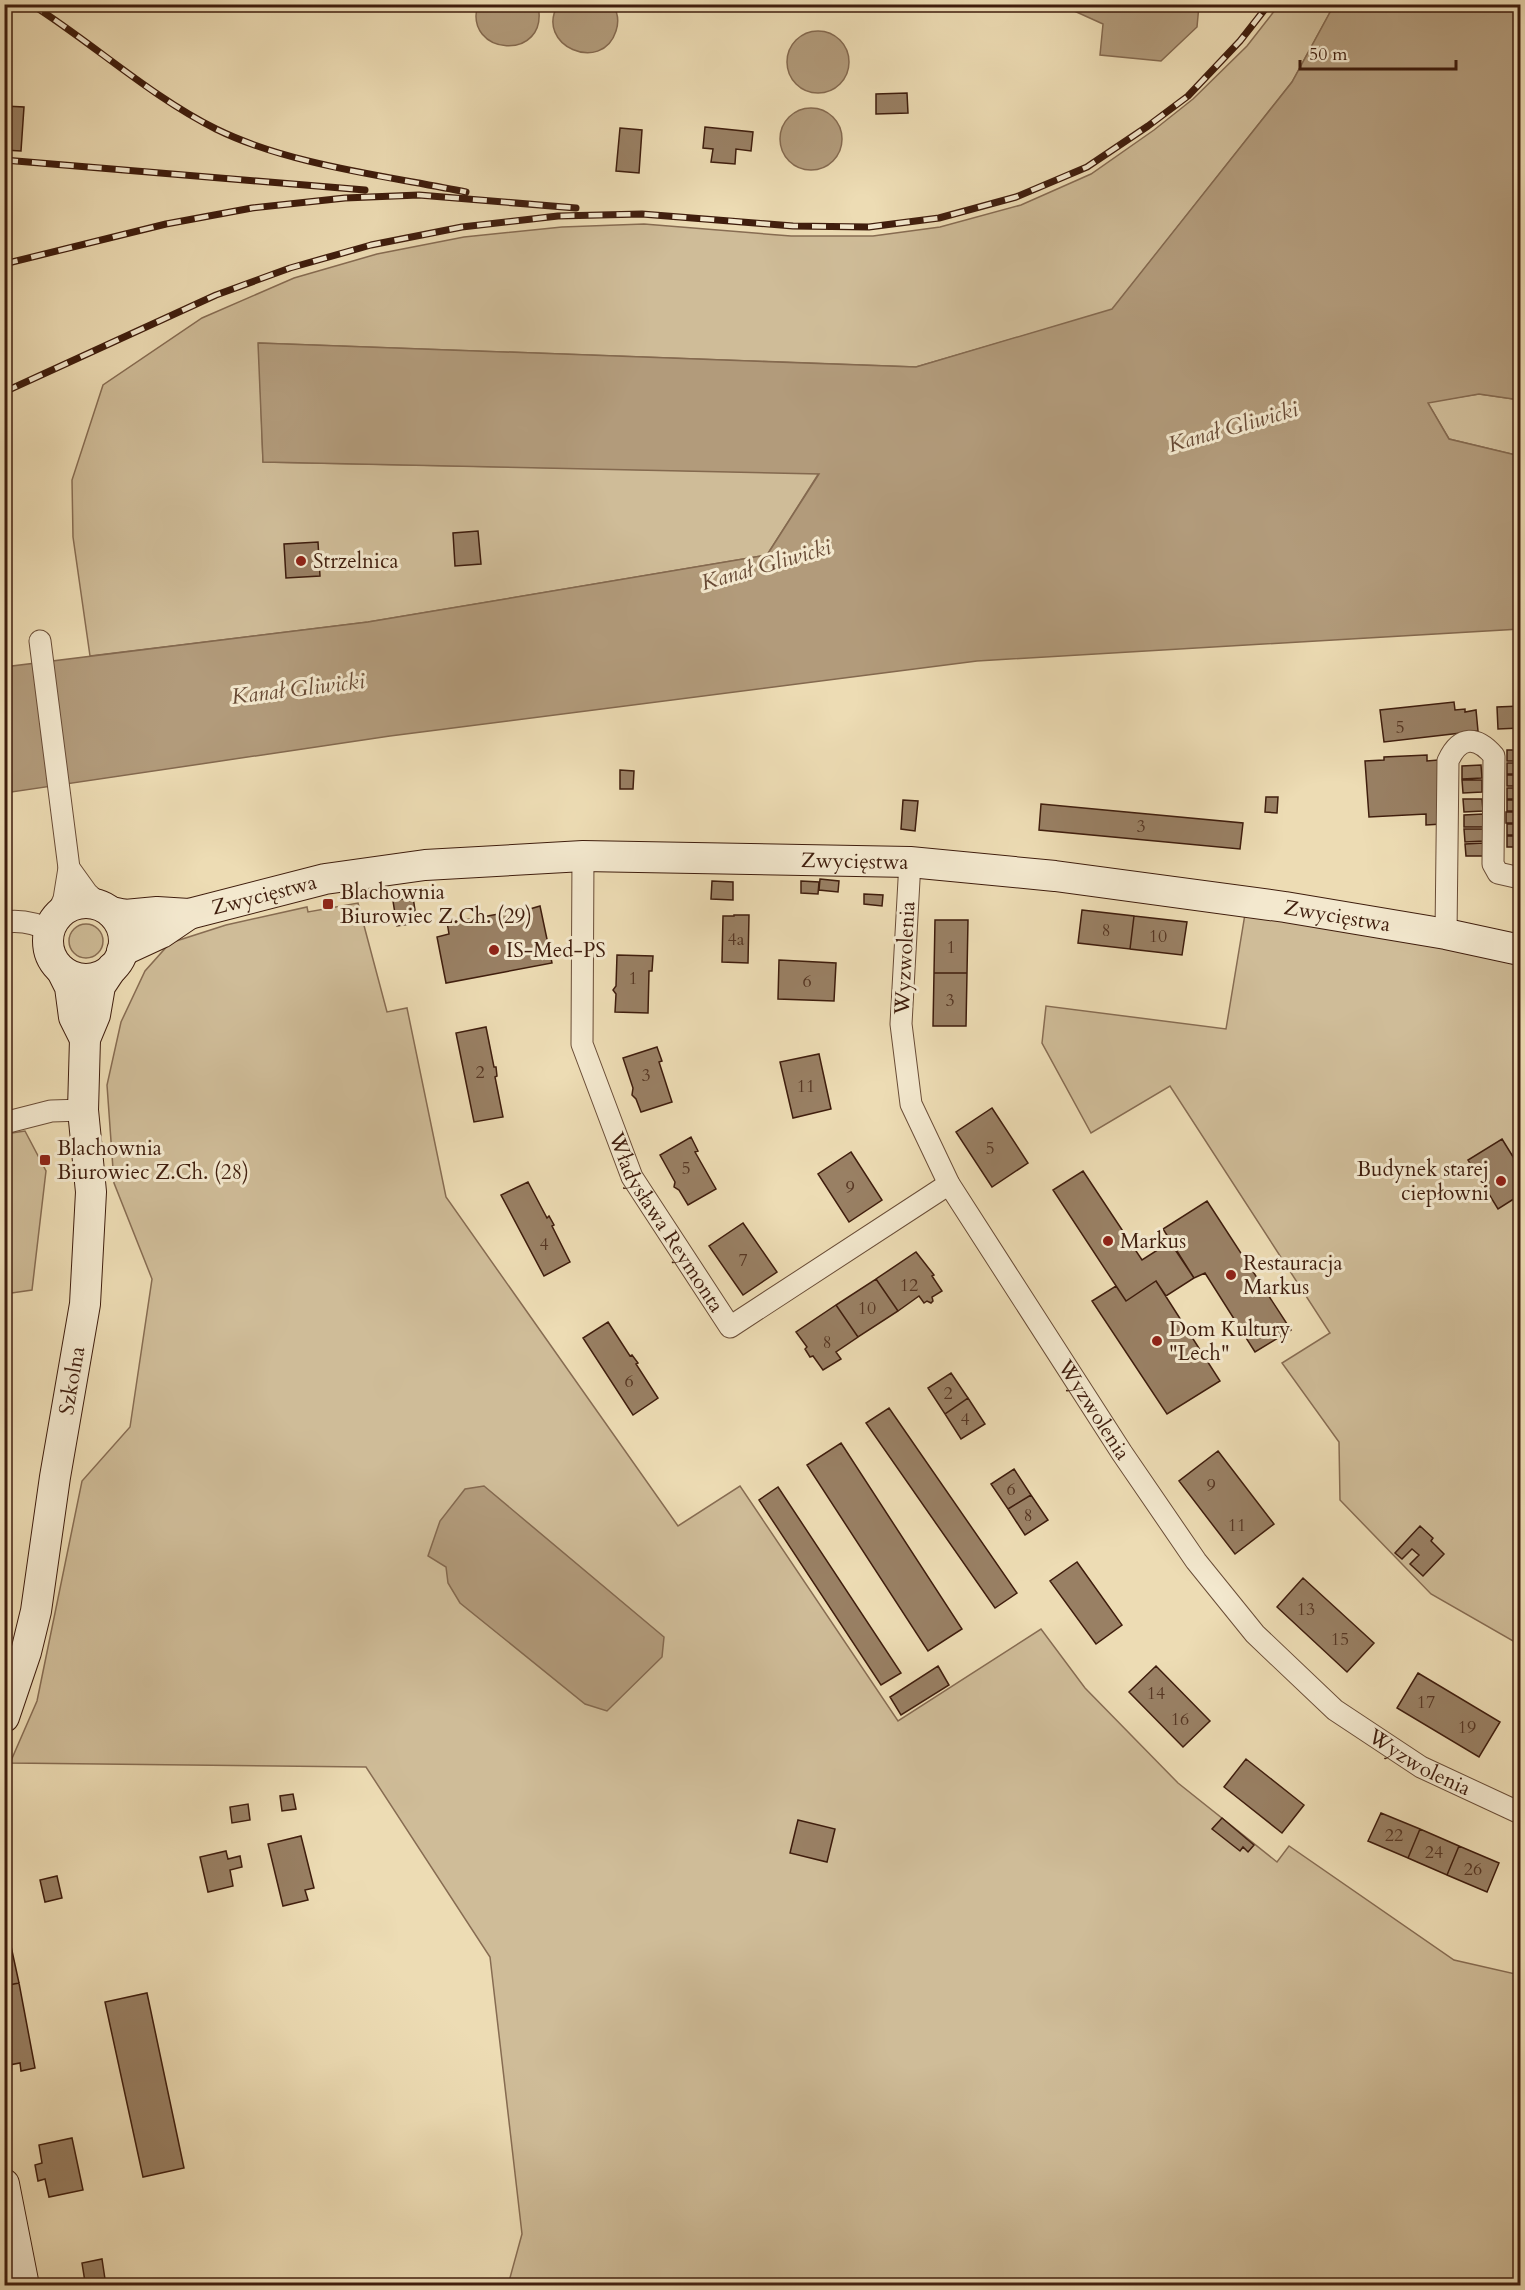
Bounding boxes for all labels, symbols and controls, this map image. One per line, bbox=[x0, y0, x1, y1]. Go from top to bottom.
scale bar bbox=[1300, 33, 1456, 71]
text: 50 m bbox=[1309, 42, 1348, 67]
water label: Kanał Gliwicki bbox=[1164, 394, 1303, 460]
water label: Kanał Gliwicki bbox=[697, 532, 836, 598]
place label: Strzelnica bbox=[313, 547, 399, 576]
marker: Strzelnica bbox=[294, 554, 308, 568]
water label: Kanał Gliwicki bbox=[230, 666, 367, 712]
house number: 5 bbox=[1395, 715, 1405, 740]
house number: 3 bbox=[1136, 814, 1146, 839]
street label: Zwycięstwa bbox=[801, 846, 909, 876]
street label: Zwycięstwa bbox=[208, 867, 320, 922]
place label: Blachownia Biurowiec Z.Ch. (29) bbox=[340, 878, 532, 931]
street label: Zwycięstwa bbox=[1282, 893, 1393, 939]
marker: Blachownia Biurowiec Z.Ch. (29) bbox=[321, 897, 335, 911]
street label: Wyzwolenia bbox=[887, 900, 922, 1017]
house number: 8 bbox=[1101, 918, 1111, 943]
house number: 10 bbox=[1149, 924, 1167, 949]
house number: 4a bbox=[728, 927, 745, 952]
house number: 1 bbox=[946, 935, 956, 960]
place label: IS-Med-PS bbox=[506, 936, 606, 965]
marker: IS-Med-PS bbox=[487, 943, 501, 957]
house number: 1 bbox=[628, 966, 638, 991]
house number: 6 bbox=[802, 969, 812, 994]
house number: 3 bbox=[945, 988, 955, 1013]
house number: 2 bbox=[475, 1060, 485, 1085]
house number: 3 bbox=[641, 1063, 651, 1088]
house number: 11 bbox=[797, 1074, 815, 1099]
street label: Władysława Reymonta bbox=[602, 1127, 731, 1318]
place label: Blachownia Biurowiec Z.Ch. (28) bbox=[57, 1134, 249, 1187]
house number: 5 bbox=[985, 1136, 995, 1161]
marker: Blachownia Biurowiec Z.Ch. (28) bbox=[38, 1153, 52, 1167]
place label: Budynek starej ciepłowni bbox=[1357, 1155, 1489, 1208]
house number: 5 bbox=[681, 1156, 691, 1181]
marker: Budynek starej ciepłowni bbox=[1494, 1174, 1508, 1188]
house number: 9 bbox=[845, 1175, 855, 1200]
place label: Markus bbox=[1120, 1227, 1186, 1256]
house number: 4 bbox=[539, 1232, 549, 1257]
marker: Markus bbox=[1101, 1234, 1115, 1248]
house number: 7 bbox=[738, 1248, 748, 1273]
place label: Restauracja Markus bbox=[1243, 1249, 1343, 1302]
marker: Restauracja Markus bbox=[1224, 1268, 1238, 1282]
house number: 12 bbox=[900, 1273, 918, 1298]
house number: 10 bbox=[858, 1296, 876, 1321]
place label: Dom Kultury "Lech" bbox=[1169, 1315, 1290, 1368]
house number: 8 bbox=[822, 1330, 832, 1355]
marker: Dom Kultury "Lech" bbox=[1150, 1334, 1164, 1348]
street label: Szkolna bbox=[52, 1344, 92, 1417]
street label: Wyzwolenia bbox=[1051, 1353, 1137, 1466]
house number: 6 bbox=[624, 1369, 634, 1394]
house number: 2 bbox=[943, 1381, 953, 1406]
house number: 4 bbox=[960, 1407, 970, 1432]
house number: 9 bbox=[1206, 1473, 1216, 1498]
house number: 6 bbox=[1006, 1477, 1016, 1502]
house number: 8 bbox=[1023, 1503, 1033, 1528]
house number: 11 bbox=[1228, 1513, 1246, 1538]
house number: 13 bbox=[1297, 1597, 1315, 1622]
house number: 15 bbox=[1331, 1627, 1349, 1652]
house number: 14 bbox=[1147, 1681, 1165, 1706]
house number: 17 bbox=[1417, 1690, 1435, 1715]
house number: 16 bbox=[1171, 1707, 1189, 1732]
house number: 19 bbox=[1458, 1715, 1476, 1740]
street label: Wyzwolenia bbox=[1362, 1721, 1475, 1803]
house number: 22 bbox=[1385, 1823, 1403, 1848]
house number: 24 bbox=[1425, 1840, 1443, 1865]
house number: 26 bbox=[1464, 1857, 1482, 1882]

